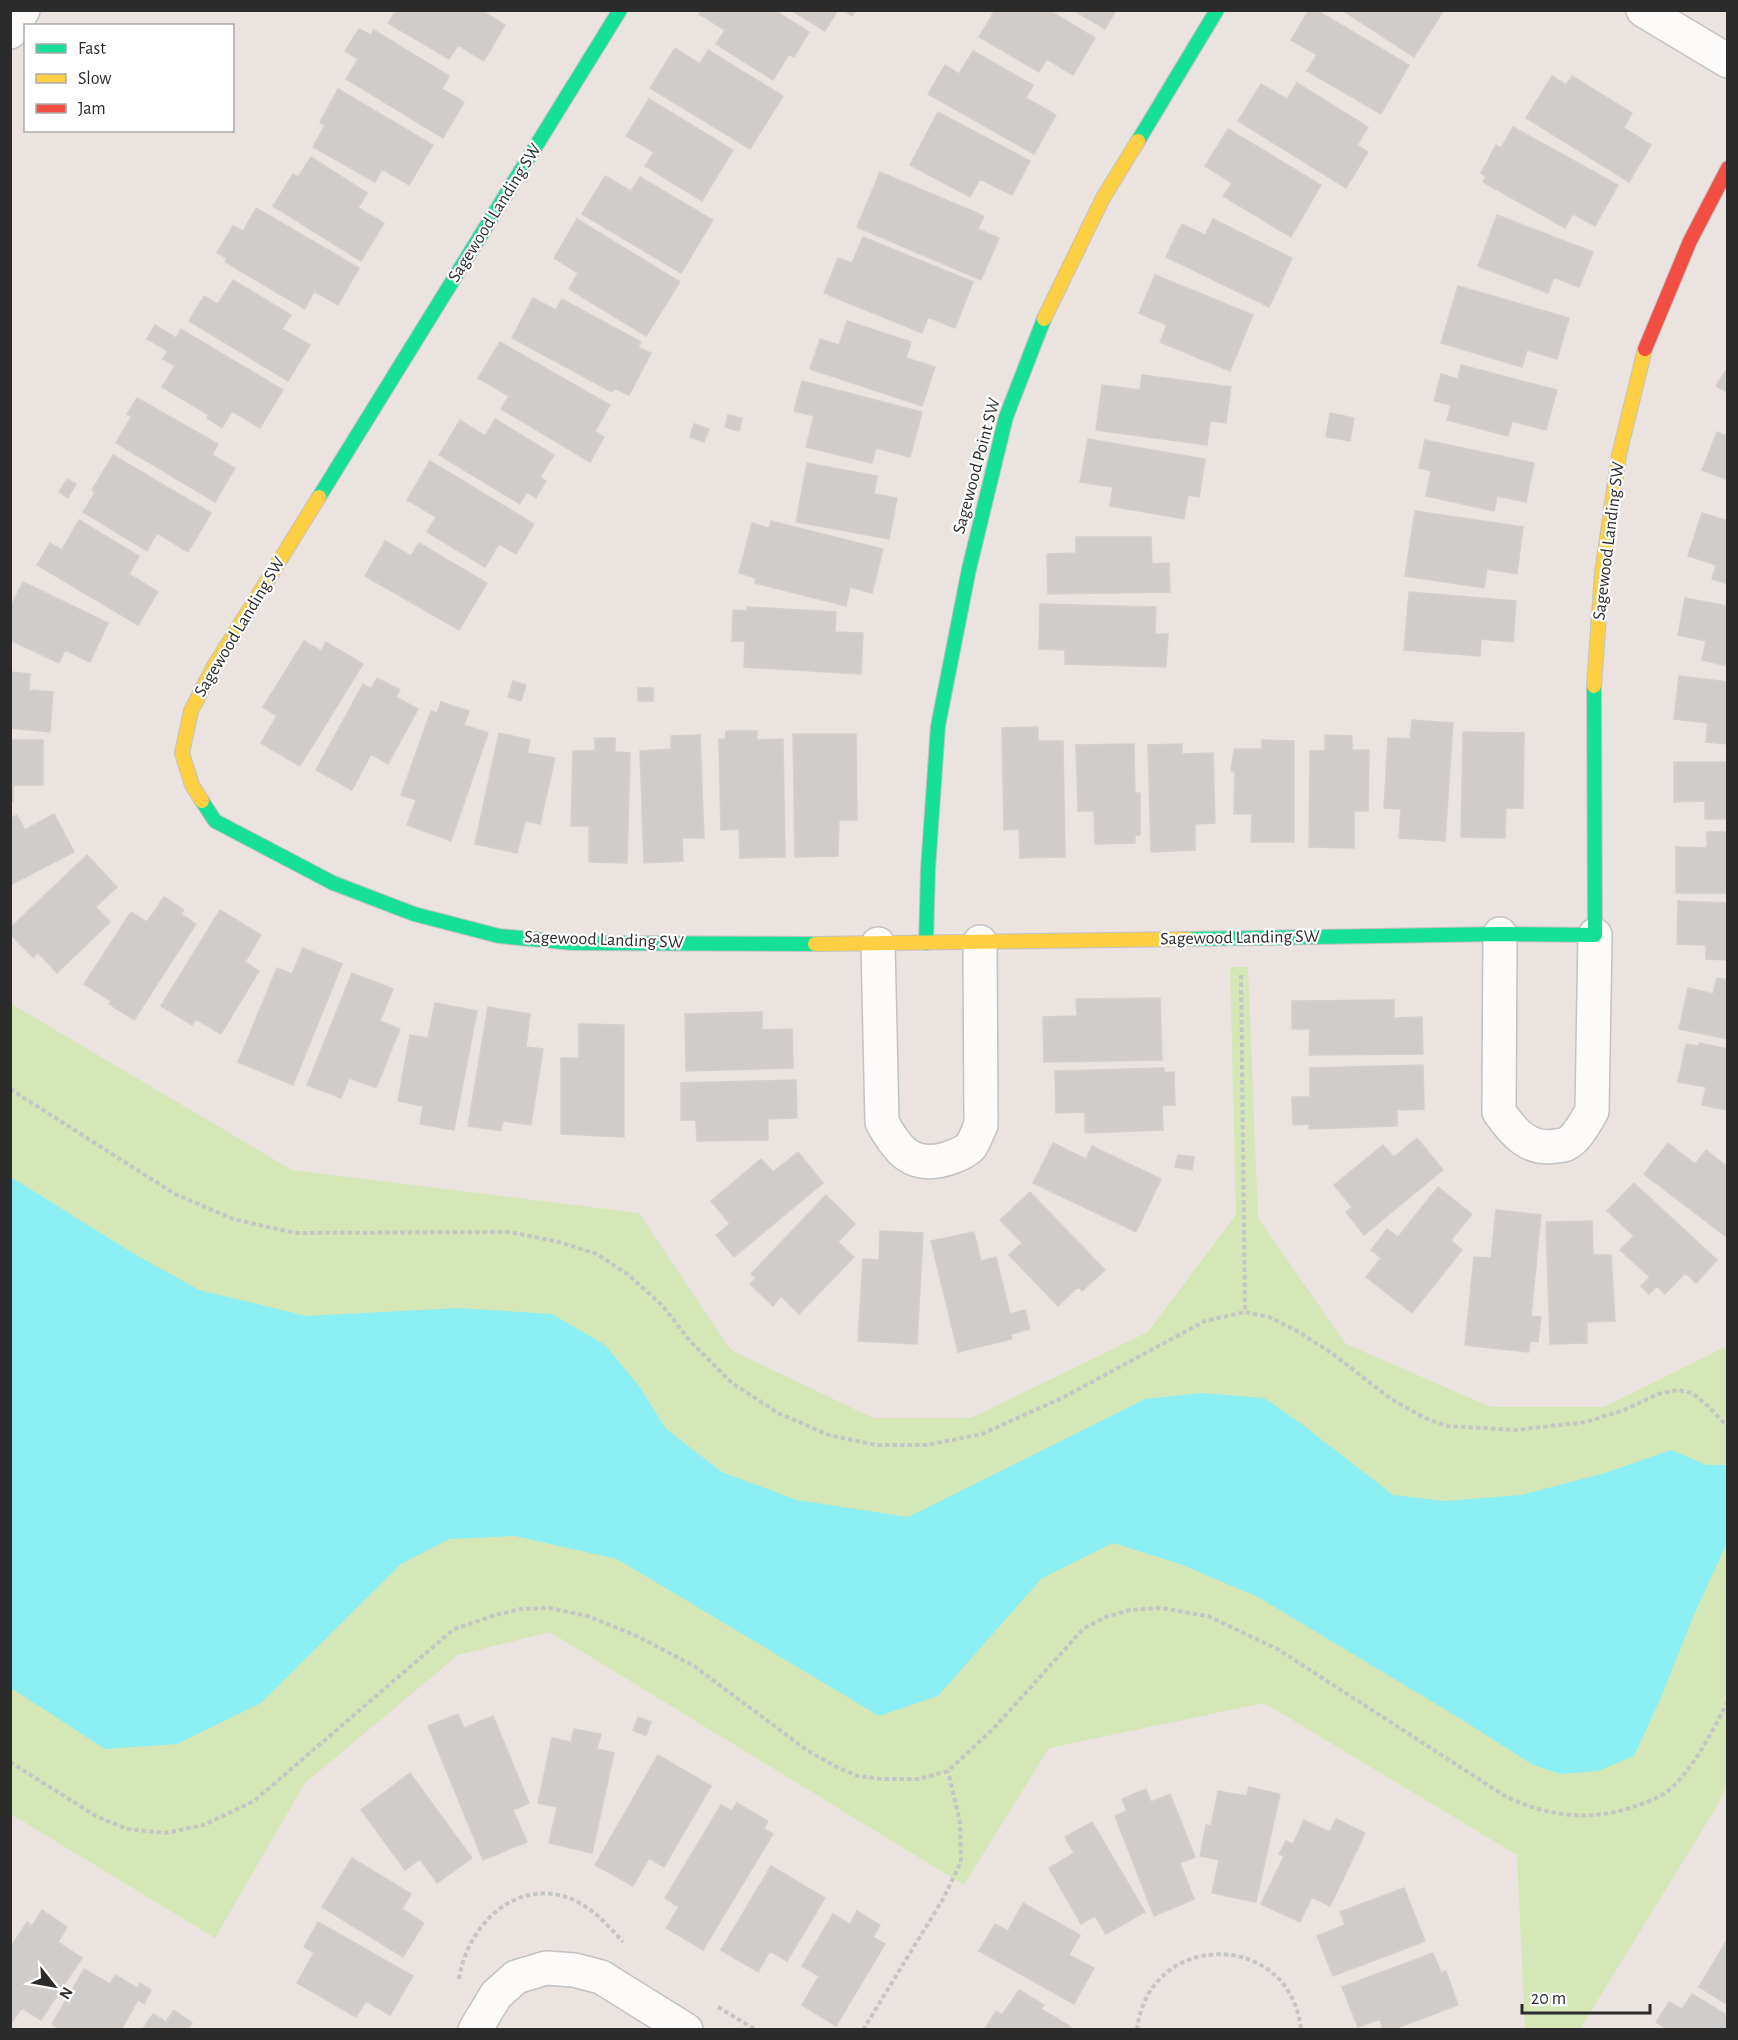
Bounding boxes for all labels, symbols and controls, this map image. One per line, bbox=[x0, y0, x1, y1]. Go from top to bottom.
legend bbox=[24, 24, 234, 132]
text: Fast bbox=[78, 40, 106, 58]
text: Slow bbox=[78, 70, 111, 88]
text: Jam bbox=[78, 100, 106, 118]
street label: Sagewood Landing SW bbox=[445, 141, 545, 285]
street label: Sagewood Point SW bbox=[950, 396, 1004, 536]
street label: Sagewood Landing SW bbox=[1590, 461, 1628, 621]
street label: Sagewood Landing SW bbox=[191, 554, 289, 700]
street label: Sagewood Landing SW bbox=[524, 928, 684, 952]
street label: Sagewood Landing SW bbox=[1160, 928, 1320, 948]
north arrow bbox=[24, 1956, 84, 2016]
scale bar bbox=[1522, 1977, 1650, 2015]
text: N bbox=[56, 1984, 76, 2002]
text: 20 m bbox=[1531, 1990, 1566, 2008]

